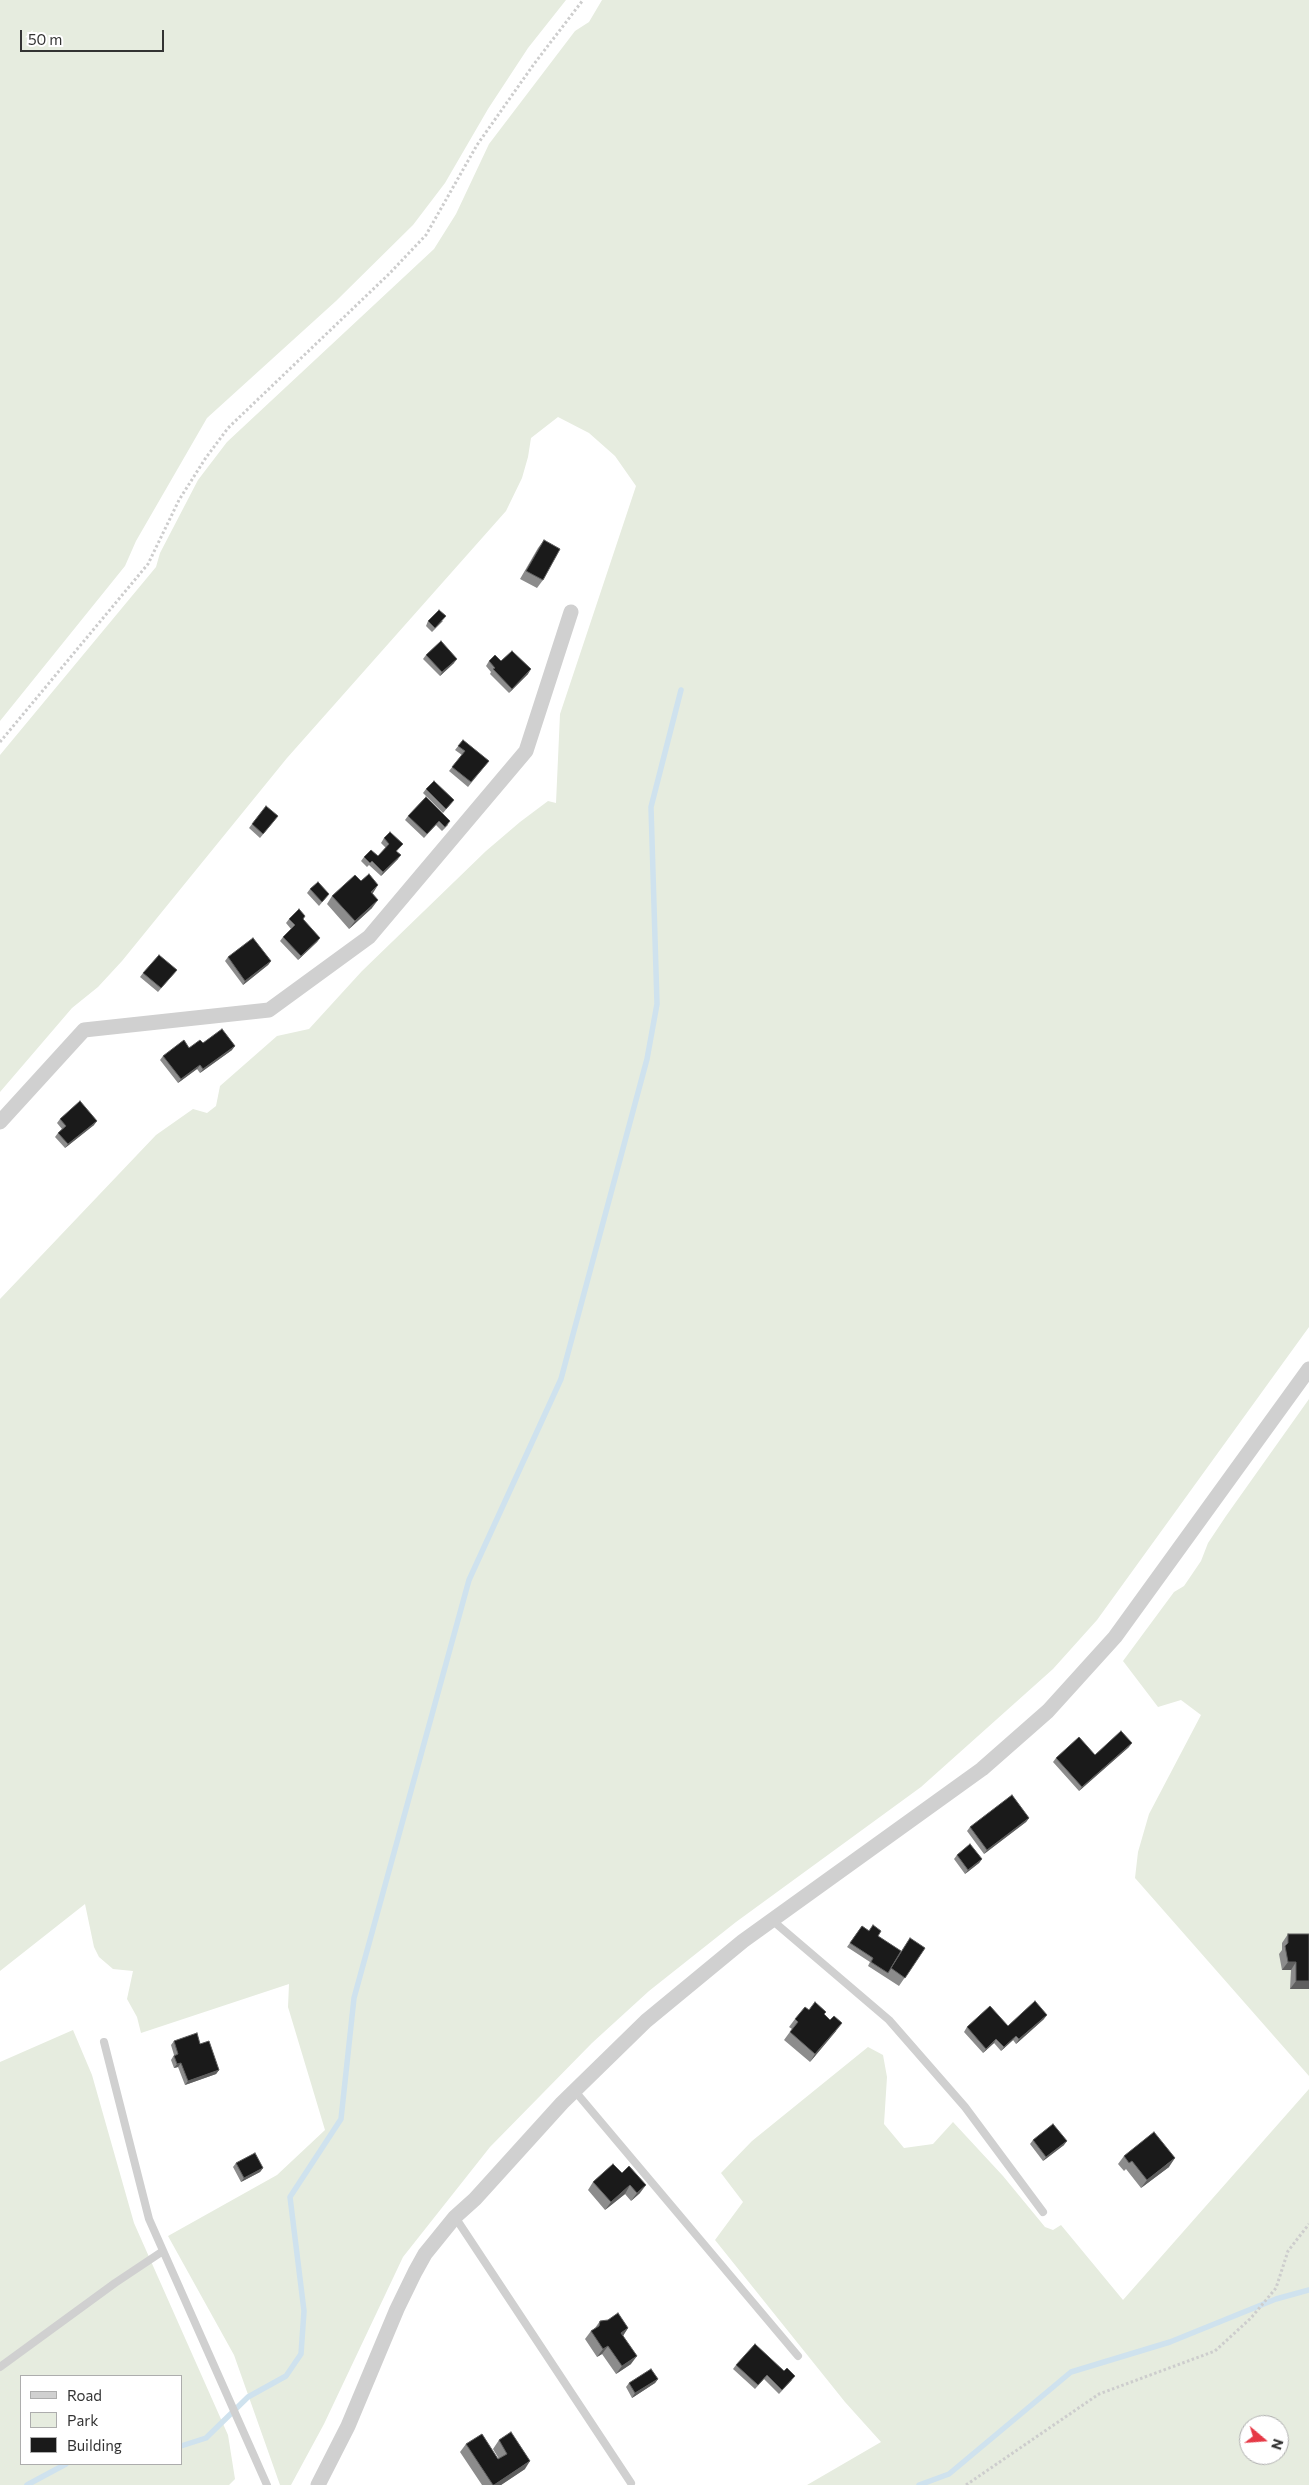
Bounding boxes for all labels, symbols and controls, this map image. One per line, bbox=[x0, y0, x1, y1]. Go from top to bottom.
scale bar bbox=[22, 20, 166, 52]
text: 50 m bbox=[28, 30, 62, 48]
legend bbox=[20, 2375, 182, 2465]
text: Road bbox=[67, 2386, 102, 2404]
text: Park bbox=[67, 2411, 98, 2429]
north arrow bbox=[1239, 2415, 1289, 2465]
text: Building bbox=[67, 2436, 122, 2454]
text: N bbox=[1268, 2437, 1287, 2452]

